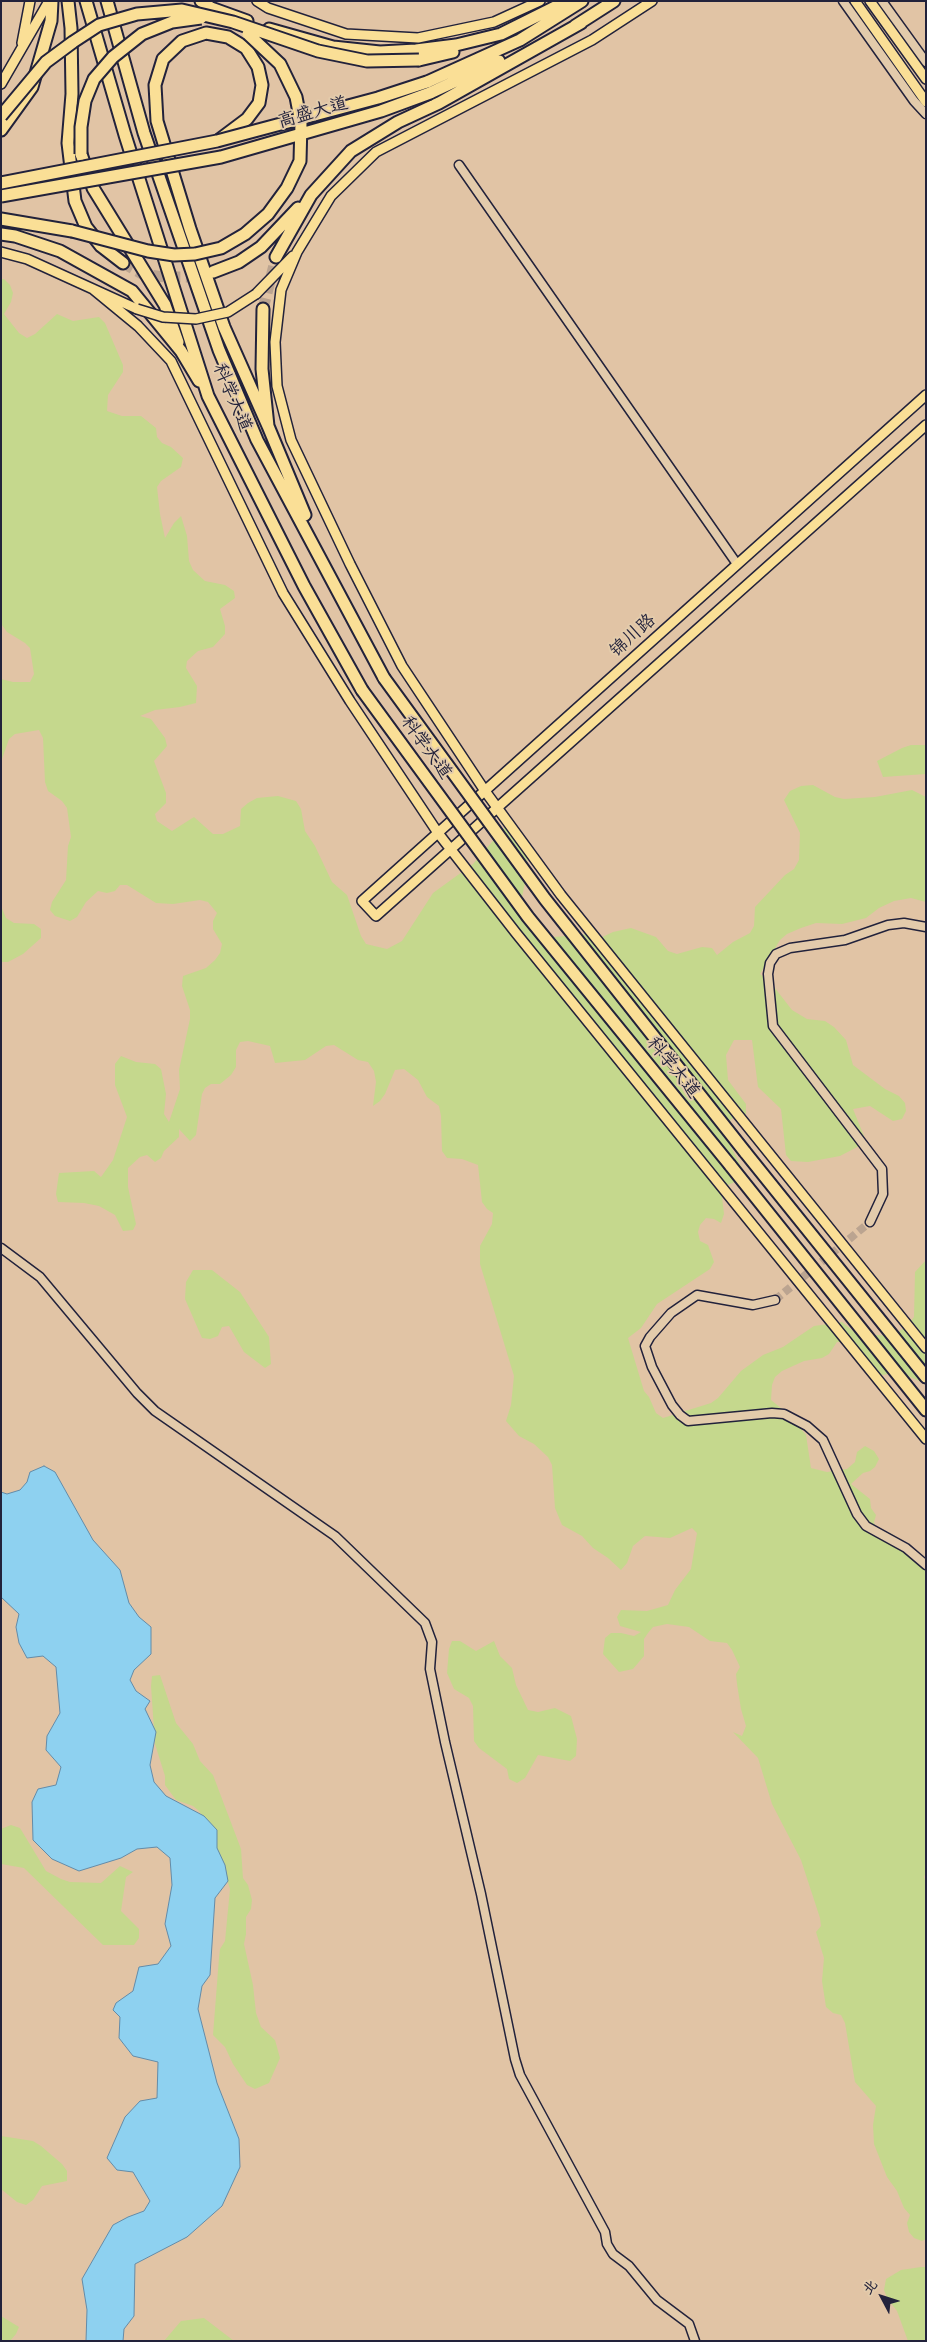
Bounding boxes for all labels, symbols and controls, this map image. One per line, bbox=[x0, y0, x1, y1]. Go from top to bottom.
street label: 高盛大道 bbox=[275, 93, 351, 133]
street label: 科学大道 bbox=[208, 361, 256, 435]
street label: 锦川路 bbox=[606, 610, 660, 662]
street label: 科学大道 bbox=[396, 713, 456, 783]
street label: 科学大道 bbox=[642, 1033, 704, 1103]
north arrow bbox=[857, 2272, 907, 2322]
text: 北 bbox=[856, 2274, 884, 2300]

